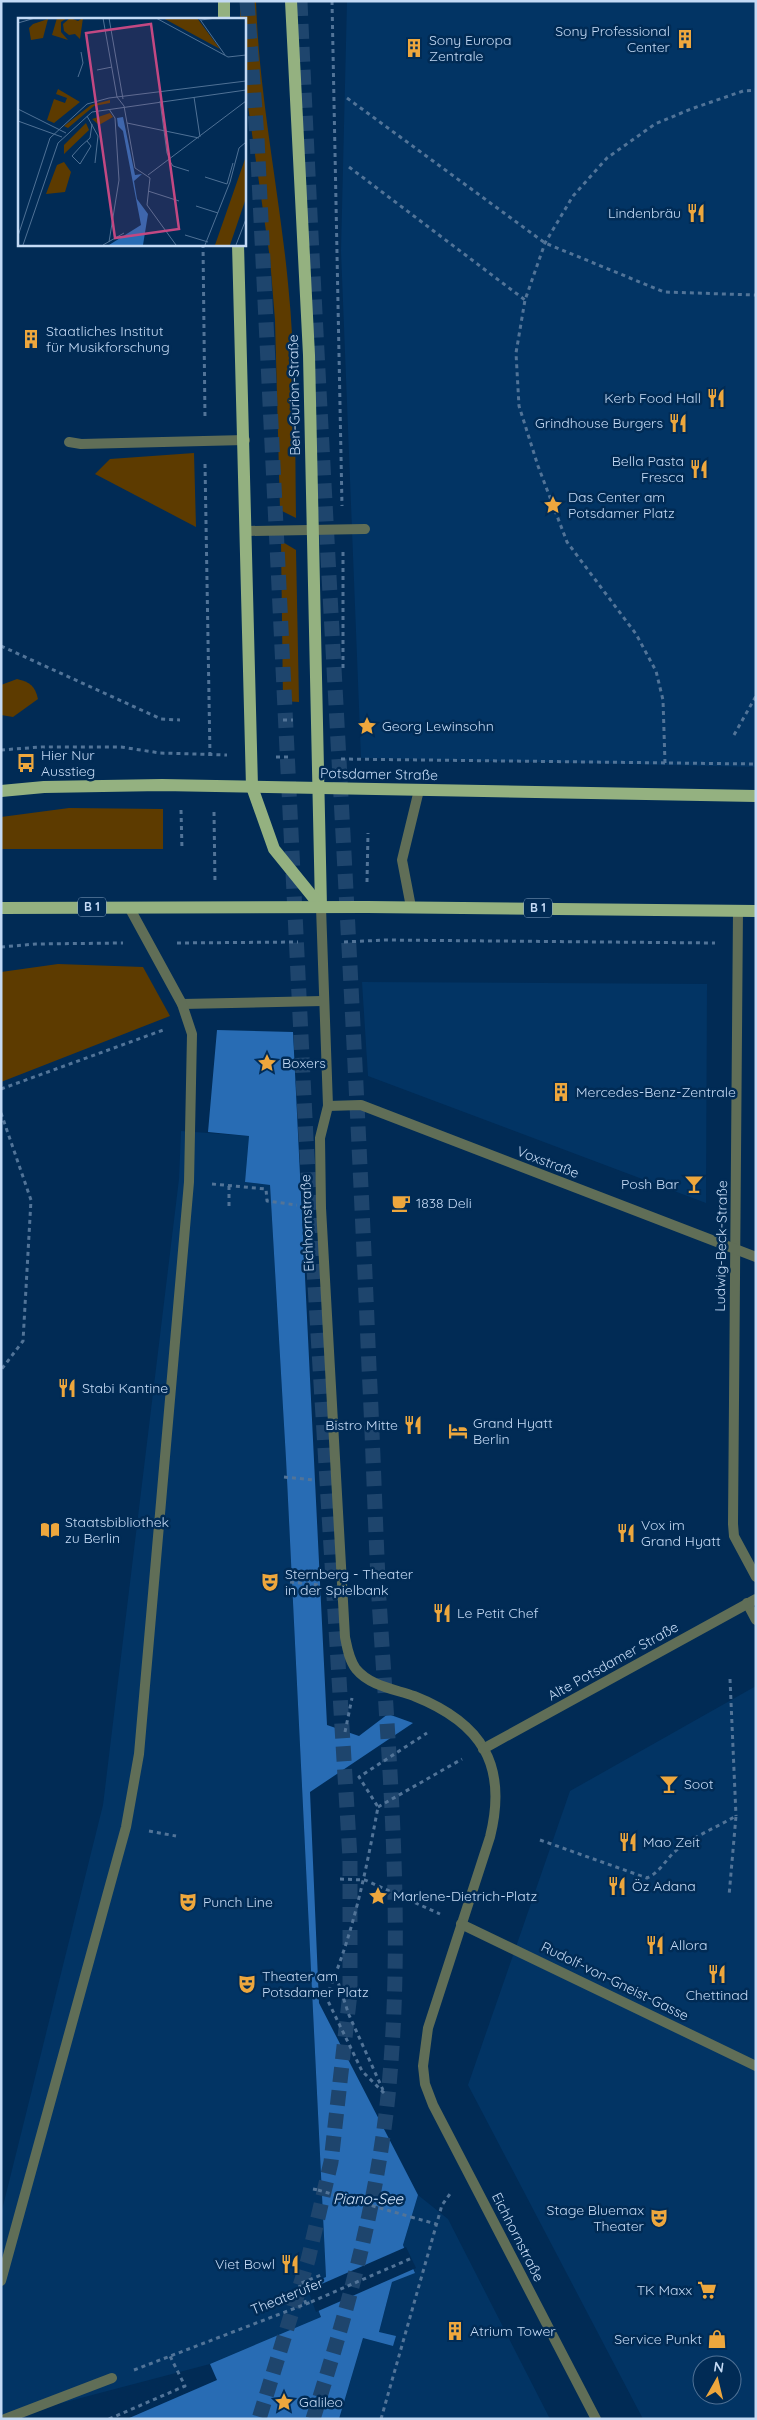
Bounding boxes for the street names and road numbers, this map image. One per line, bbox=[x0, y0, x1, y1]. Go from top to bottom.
street label: Ben-Gurion-Straße bbox=[284, 334, 304, 456]
street label: Potsdamer Straße bbox=[320, 764, 438, 784]
road number: B 1 bbox=[78, 898, 106, 916]
road number: B 1 bbox=[524, 898, 552, 918]
street label: Voxstraße bbox=[514, 1142, 582, 1182]
street label: Eichhornstraße bbox=[296, 1174, 318, 1272]
street label: Ludwig-Beck-Straße bbox=[711, 1180, 731, 1312]
street label: Alte Potsdamer Straße bbox=[545, 1618, 681, 1704]
street label: Rudolf-von-Gneist-Gasse bbox=[538, 1937, 692, 2025]
street label: Eichhornstraße bbox=[488, 2189, 548, 2285]
street label: Theaterufer bbox=[248, 2273, 326, 2319]

